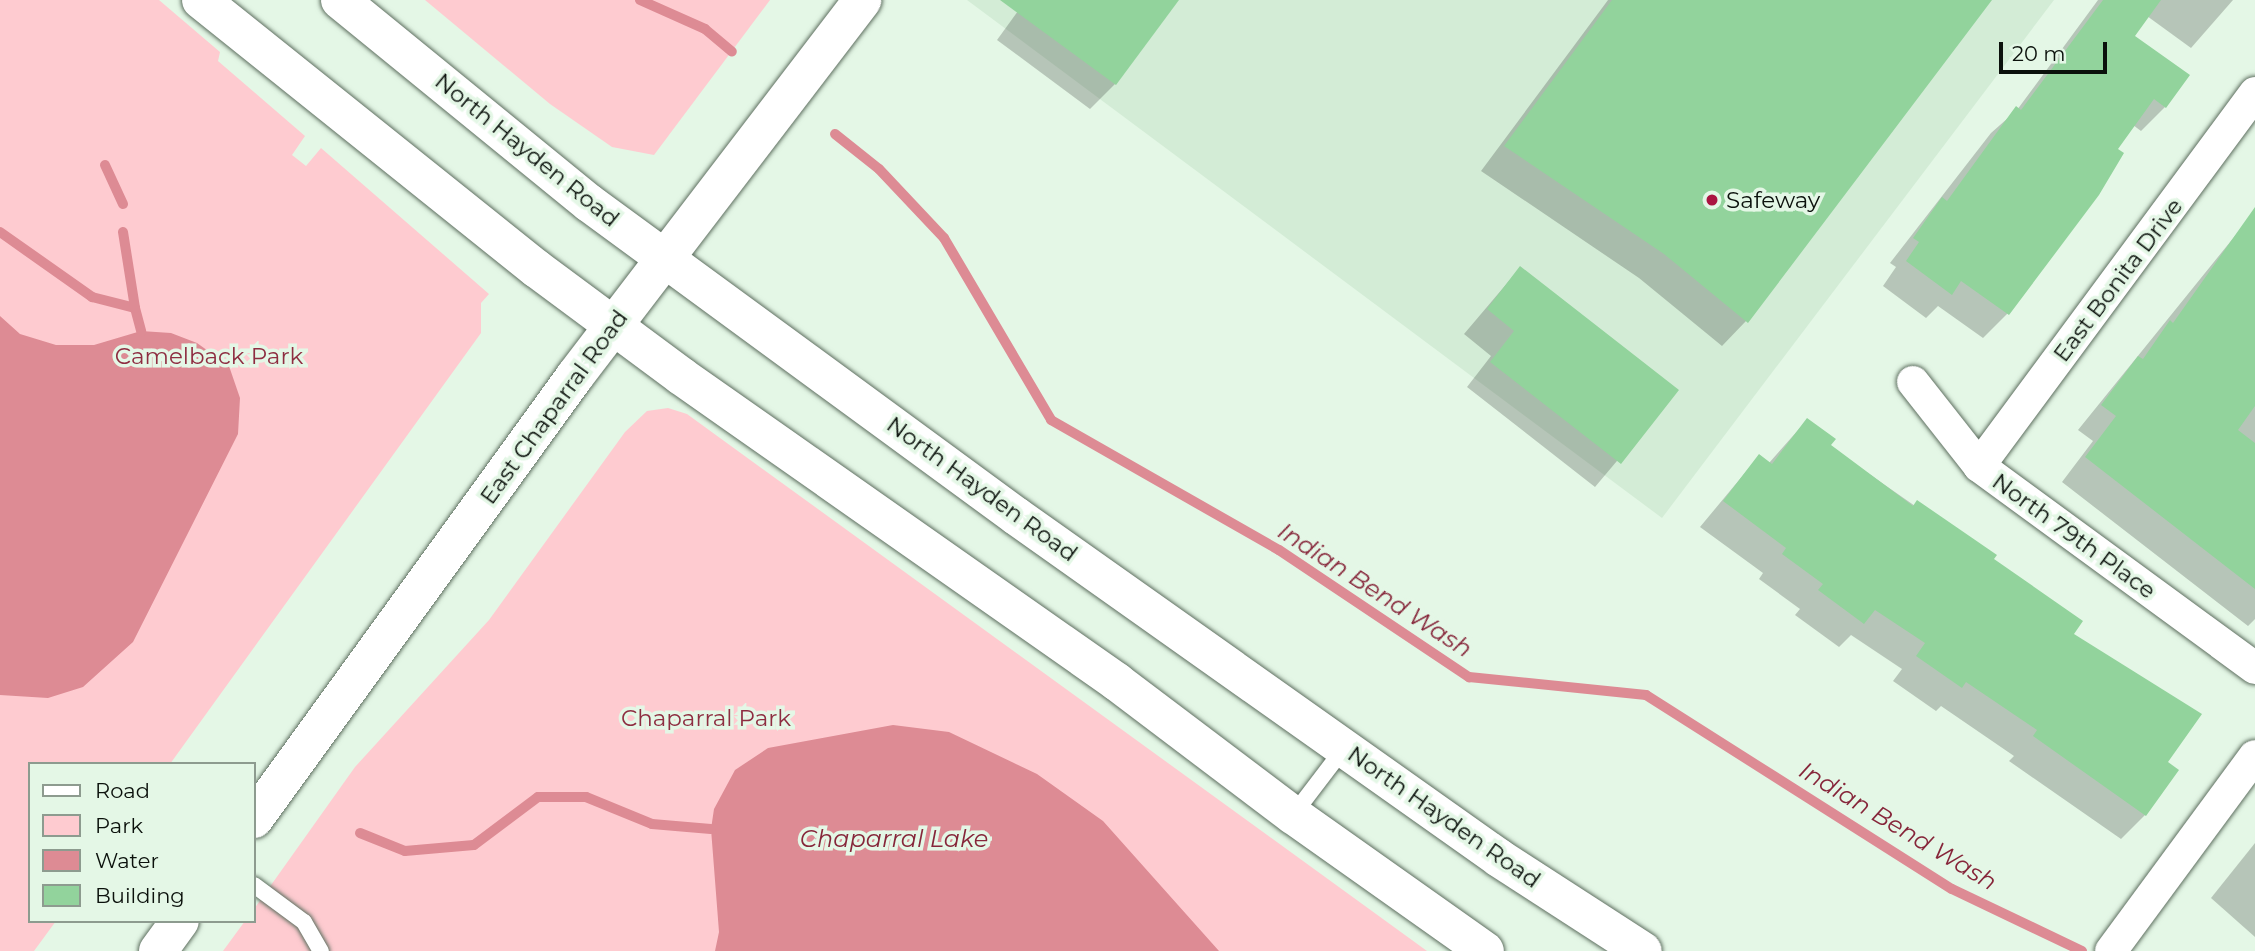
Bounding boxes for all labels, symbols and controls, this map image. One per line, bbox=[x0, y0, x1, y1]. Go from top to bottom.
scale bar bbox=[2003, 28, 2112, 72]
text: 20 m bbox=[2012, 41, 2066, 66]
street label: North Hayden Road bbox=[429, 67, 625, 233]
place label: Safeway bbox=[1726, 186, 1820, 214]
marker: Safeway bbox=[1704, 192, 1720, 208]
street label: East Bonita Drive bbox=[2048, 193, 2188, 367]
street label: East Chaparral Road bbox=[474, 305, 634, 509]
park label: Camelback Park bbox=[115, 342, 303, 370]
street label: North Hayden Road bbox=[881, 411, 1083, 567]
street label: North 79th Place bbox=[1987, 467, 2161, 605]
water label: Indian Bend Wash bbox=[1273, 517, 1477, 663]
park label: Chaparral Park bbox=[621, 704, 791, 732]
street label: North Hayden Road bbox=[1342, 740, 1546, 894]
water label: Indian Bend Wash bbox=[1794, 756, 2002, 896]
legend bbox=[28, 762, 256, 923]
text: Road bbox=[95, 778, 150, 803]
text: Park bbox=[95, 813, 143, 838]
water label: Chaparral Lake bbox=[800, 825, 988, 853]
text: Water bbox=[95, 848, 159, 873]
text: Building bbox=[95, 883, 185, 908]

